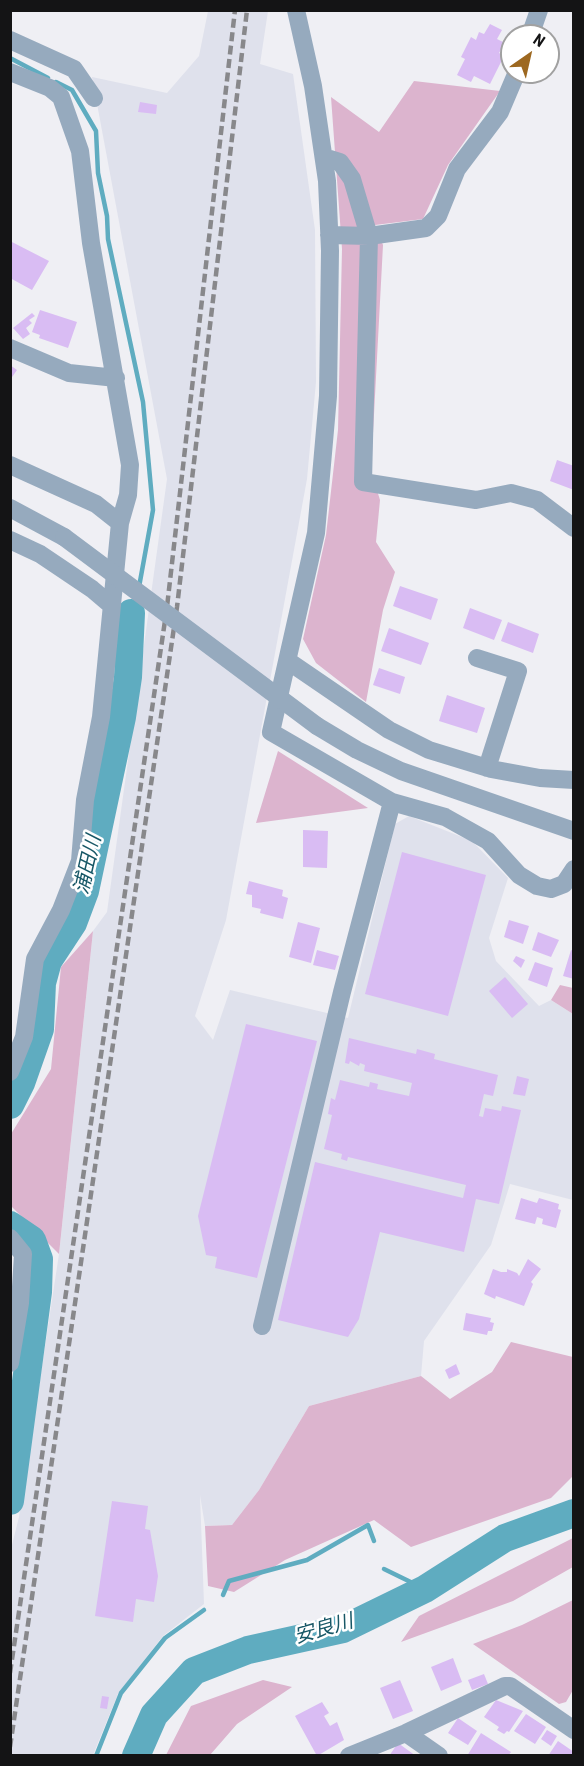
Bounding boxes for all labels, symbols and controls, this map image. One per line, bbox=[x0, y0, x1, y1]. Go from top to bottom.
north arrow bbox=[500, 24, 560, 84]
text: N bbox=[530, 30, 549, 51]
water label: 浦田川 bbox=[71, 833, 107, 897]
water label: 安良川 bbox=[292, 1610, 356, 1650]

